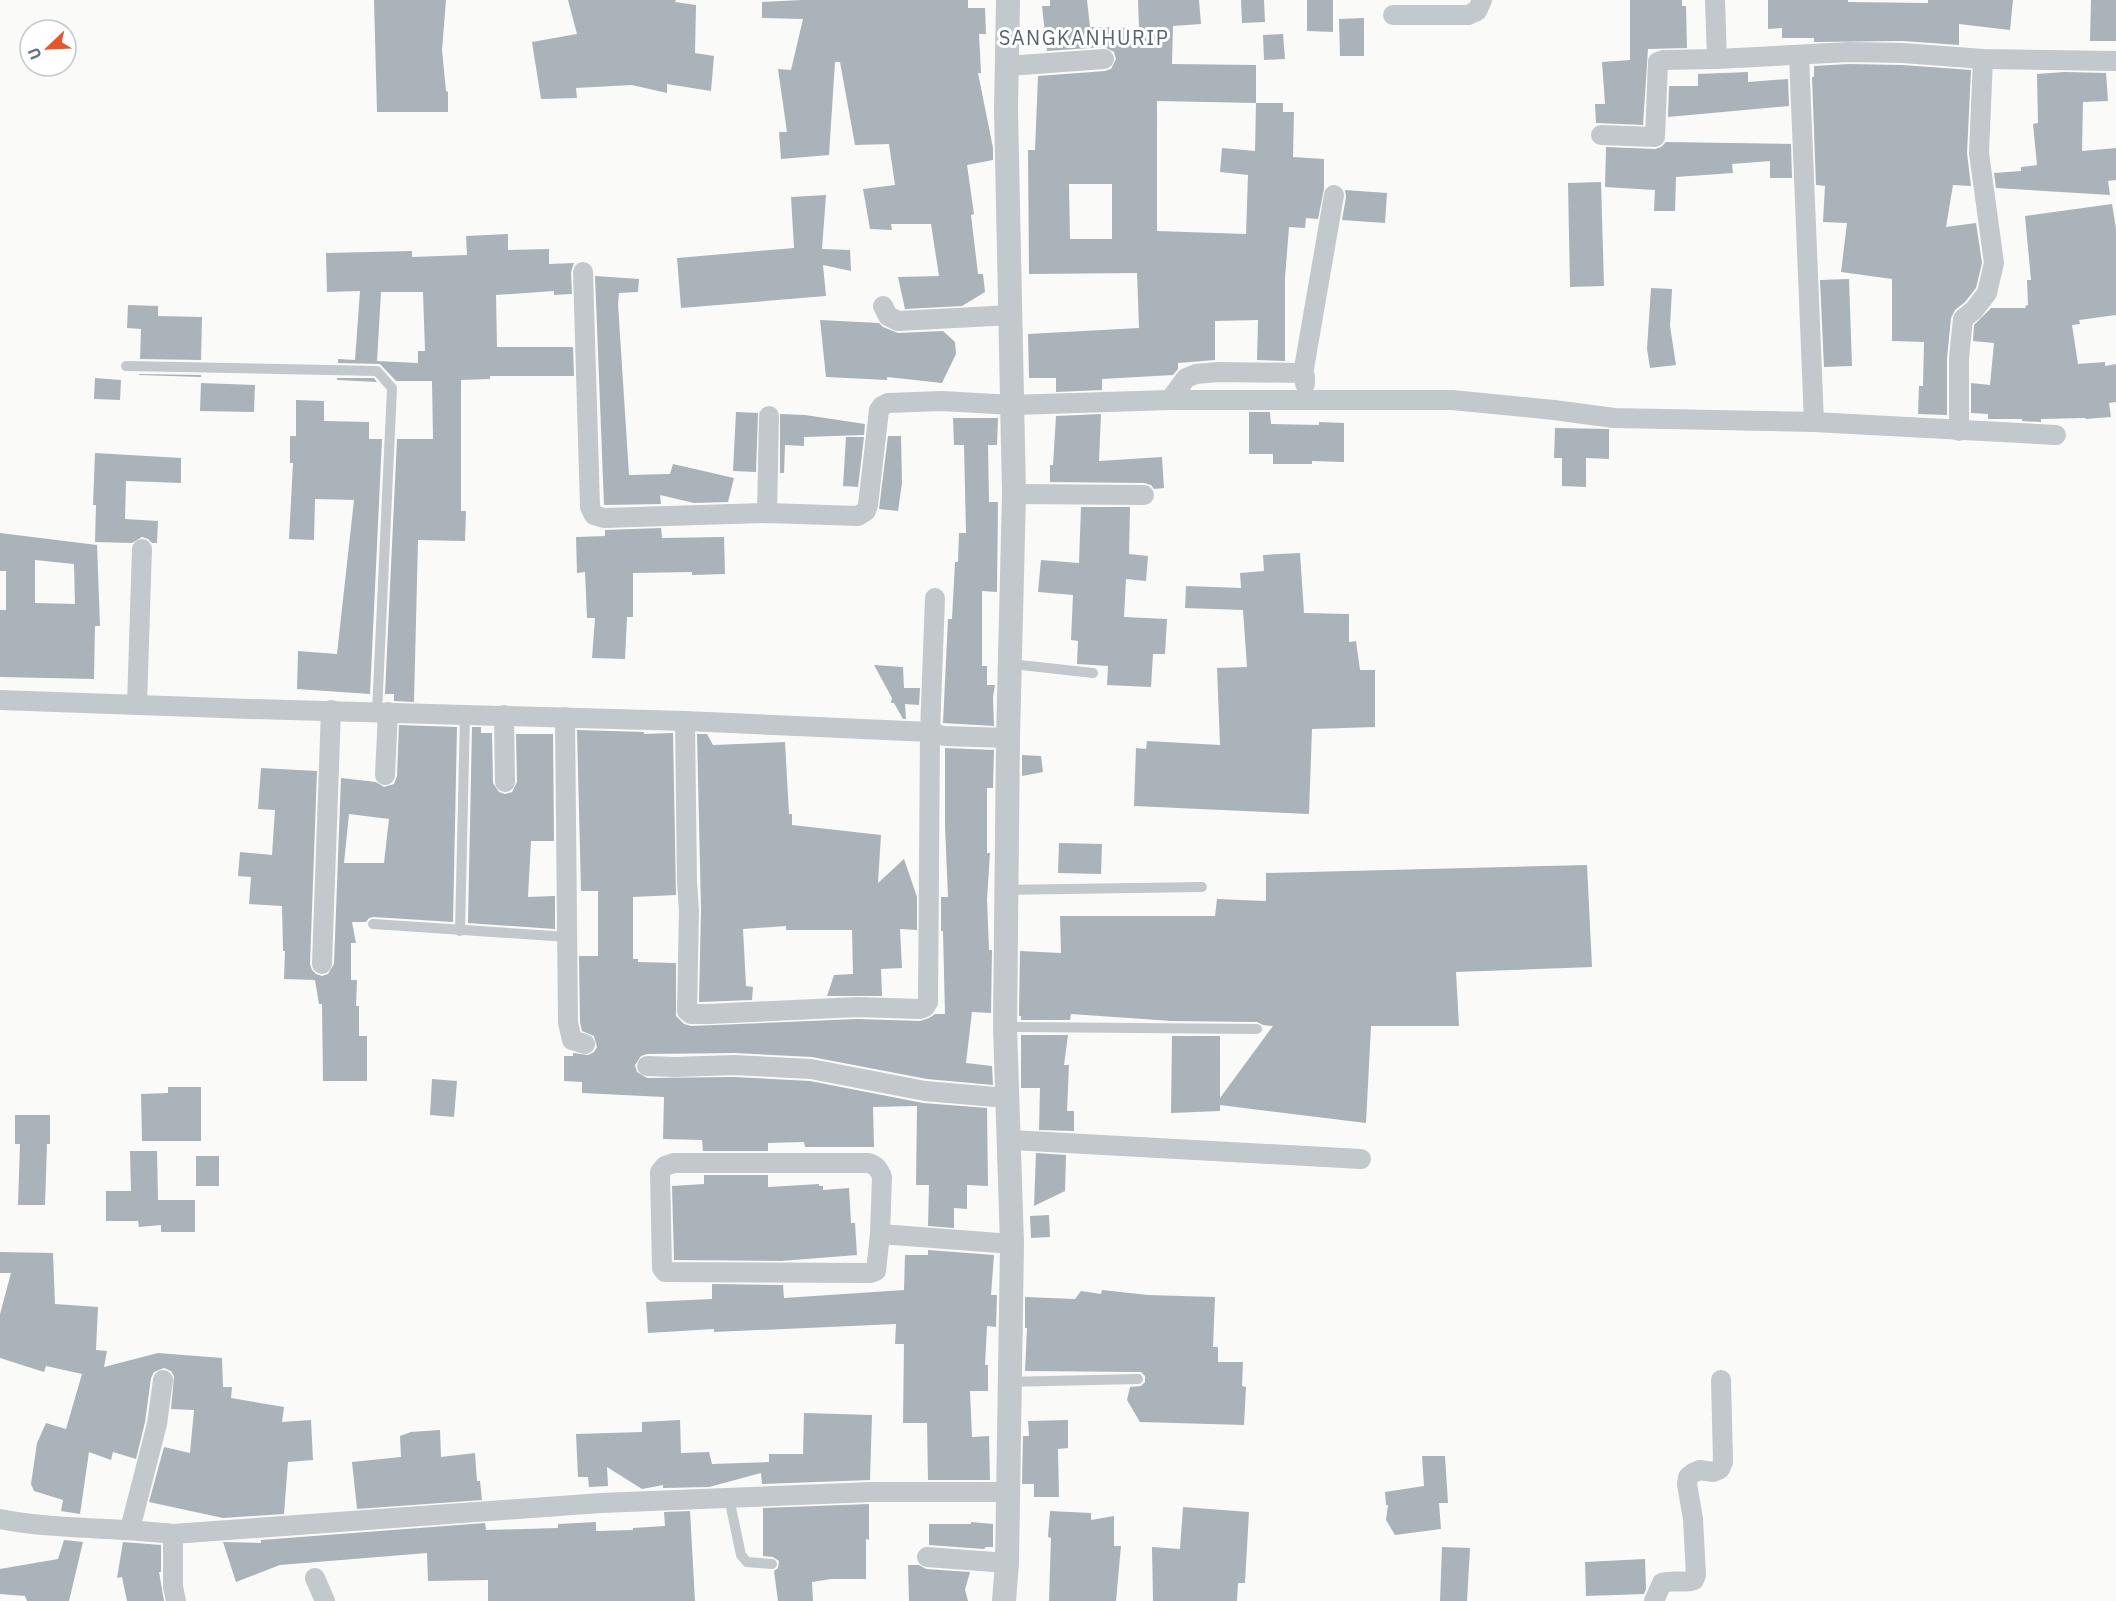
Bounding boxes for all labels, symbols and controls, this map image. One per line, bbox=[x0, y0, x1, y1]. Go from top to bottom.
north arrow bbox=[18, 18, 78, 78]
district label: SANGKANHURIP bbox=[999, 24, 1169, 51]
text: U bbox=[23, 45, 46, 63]

